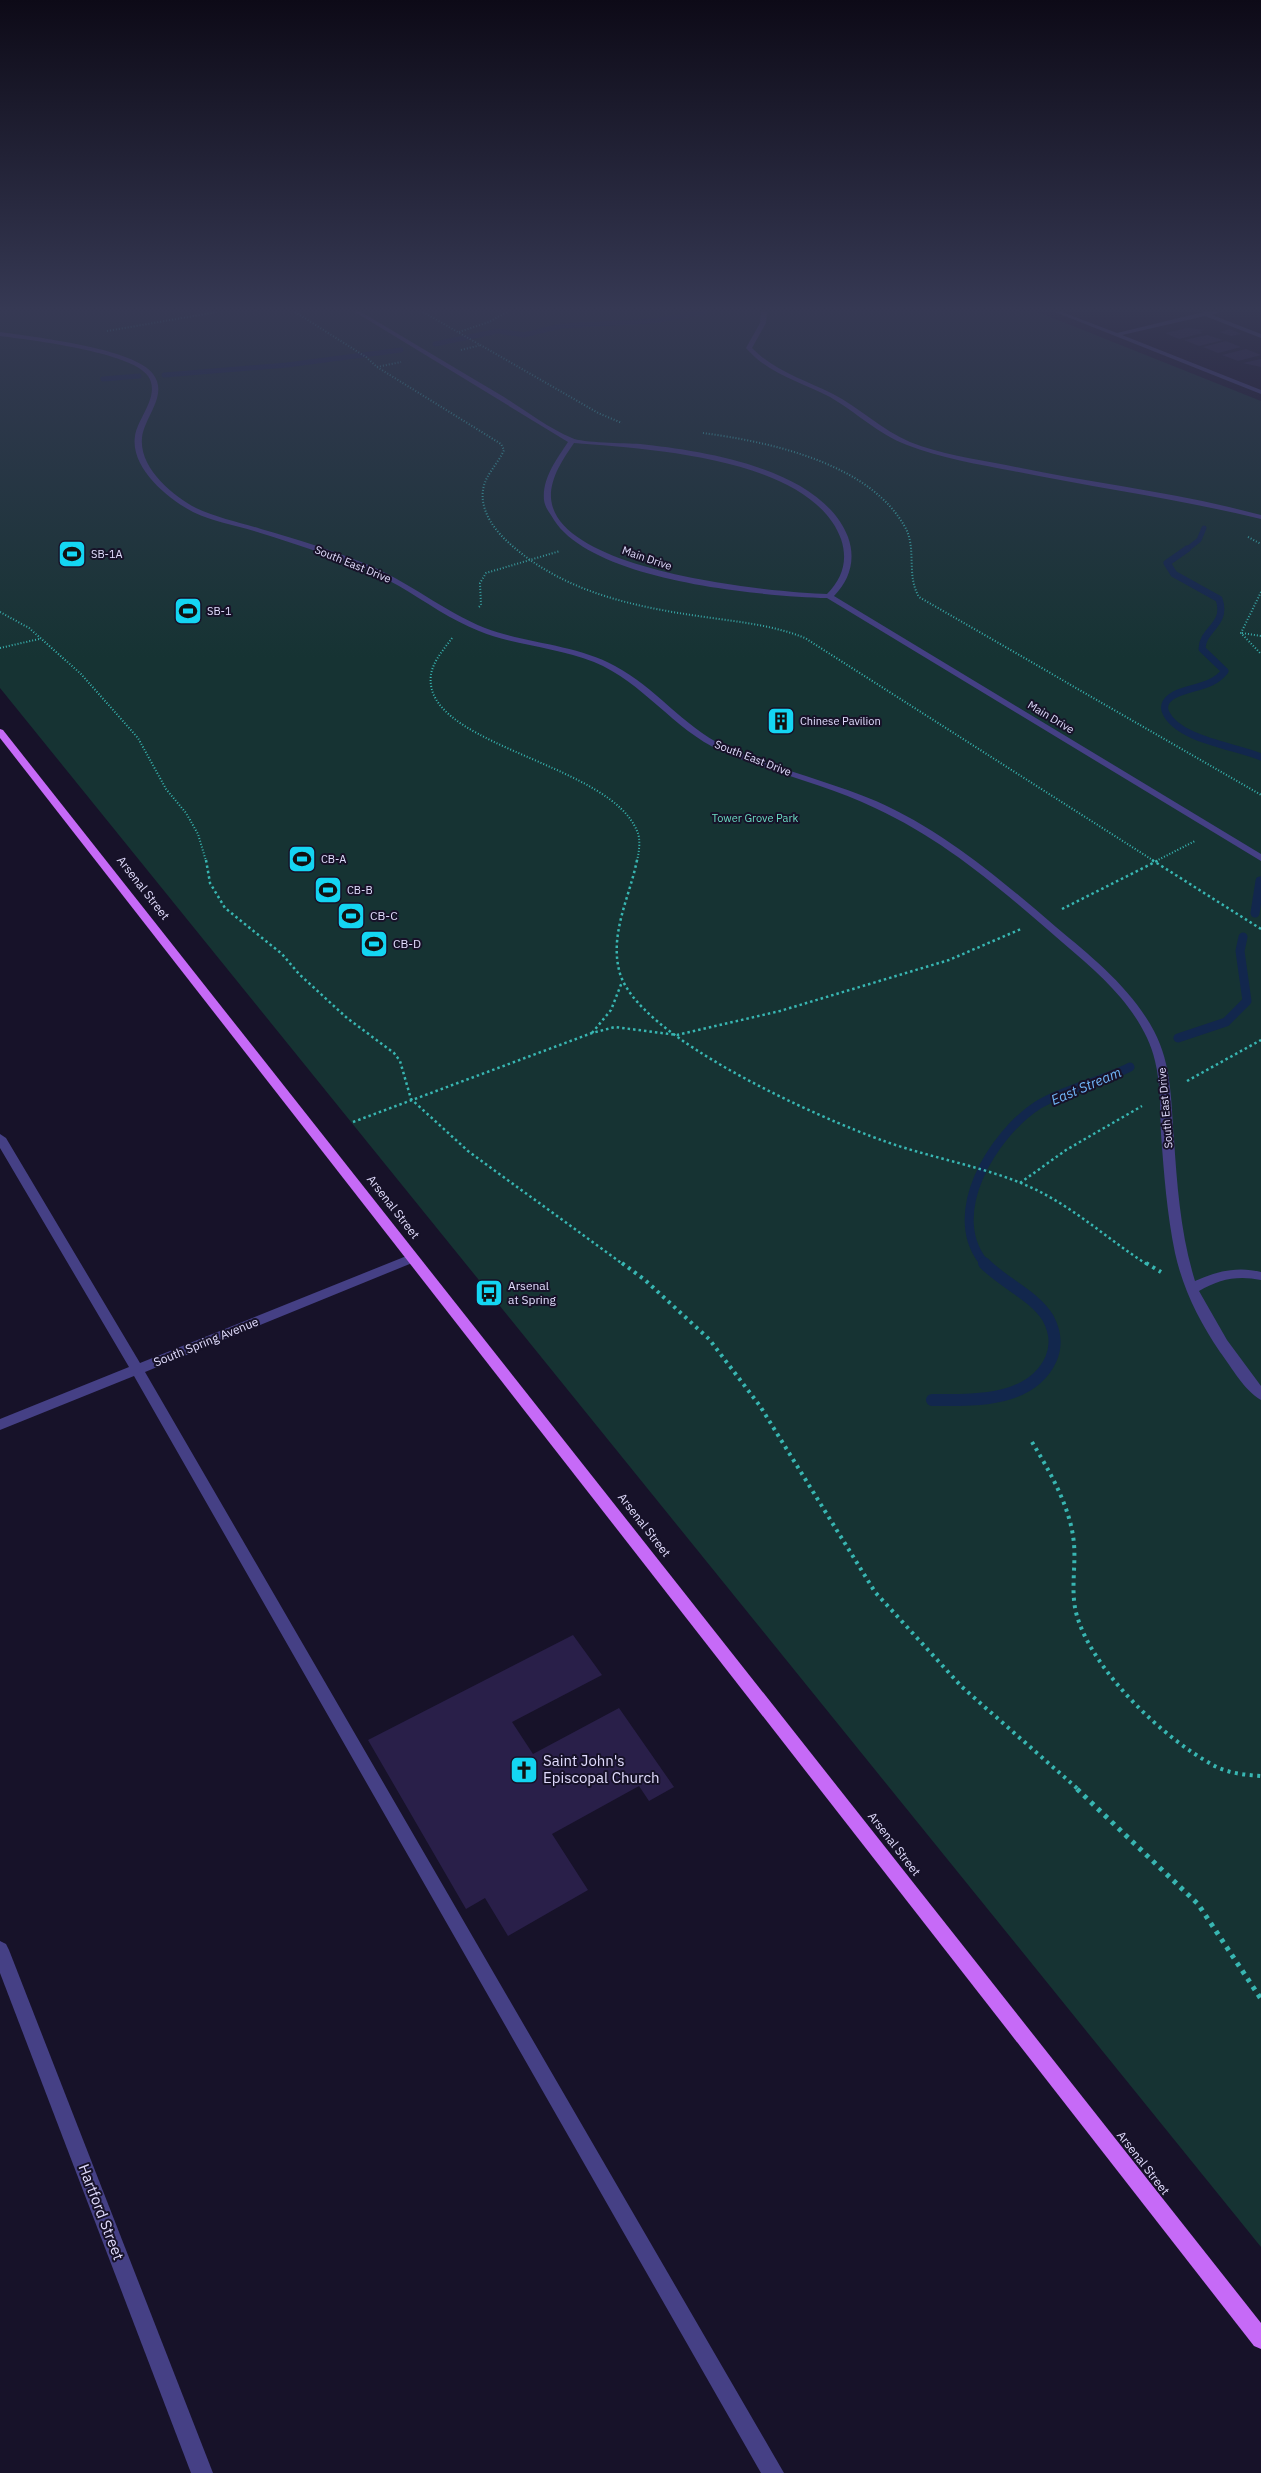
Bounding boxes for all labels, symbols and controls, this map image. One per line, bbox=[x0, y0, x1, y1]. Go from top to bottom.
sports icon: SB-1A bbox=[57, 539, 87, 569]
street label: South East Drive bbox=[313, 542, 393, 586]
street label: Main Drive bbox=[620, 543, 674, 573]
place label: SB-1A bbox=[91, 547, 123, 561]
sports icon: SB-1 bbox=[173, 596, 203, 626]
place label: SB-1 bbox=[207, 604, 232, 618]
street label: Main Drive bbox=[1025, 698, 1077, 736]
building icon: Chinese Pavilion bbox=[766, 706, 796, 736]
place label: Chinese Pavilion bbox=[800, 714, 881, 728]
street label: South East Drive bbox=[713, 737, 793, 779]
park label: Tower Grove Park bbox=[712, 811, 799, 825]
sports icon: CB-A bbox=[287, 844, 317, 874]
place label: CB-A bbox=[321, 852, 346, 866]
street label: Arsenal Street bbox=[114, 853, 173, 923]
sports icon: CB-B bbox=[313, 875, 343, 905]
place label: CB-B bbox=[347, 883, 373, 897]
sports icon: CB-C bbox=[336, 901, 366, 931]
place label: CB-C bbox=[370, 908, 398, 923]
sports icon: CB-D bbox=[359, 929, 389, 959]
place label: CB-D bbox=[393, 936, 421, 951]
water label: East Stream bbox=[1048, 1063, 1124, 1109]
street label: South East Drive bbox=[1154, 1067, 1176, 1149]
street label: Arsenal Street bbox=[364, 1172, 423, 1242]
bus stop icon: Arsenal at Spring bbox=[474, 1278, 504, 1308]
place label: Arsenal at Spring bbox=[508, 1278, 557, 1307]
street label: South Spring Avenue bbox=[151, 1313, 261, 1369]
street label: Arsenal Street bbox=[615, 1490, 674, 1560]
place label: Saint John's Episcopal Church bbox=[543, 1751, 660, 1787]
church icon: Saint John's Episcopal Church bbox=[509, 1755, 539, 1785]
street label: Arsenal Street bbox=[865, 1809, 924, 1879]
street label: Arsenal Street bbox=[1114, 2128, 1173, 2198]
street label: Hartford Street bbox=[74, 2161, 128, 2263]

